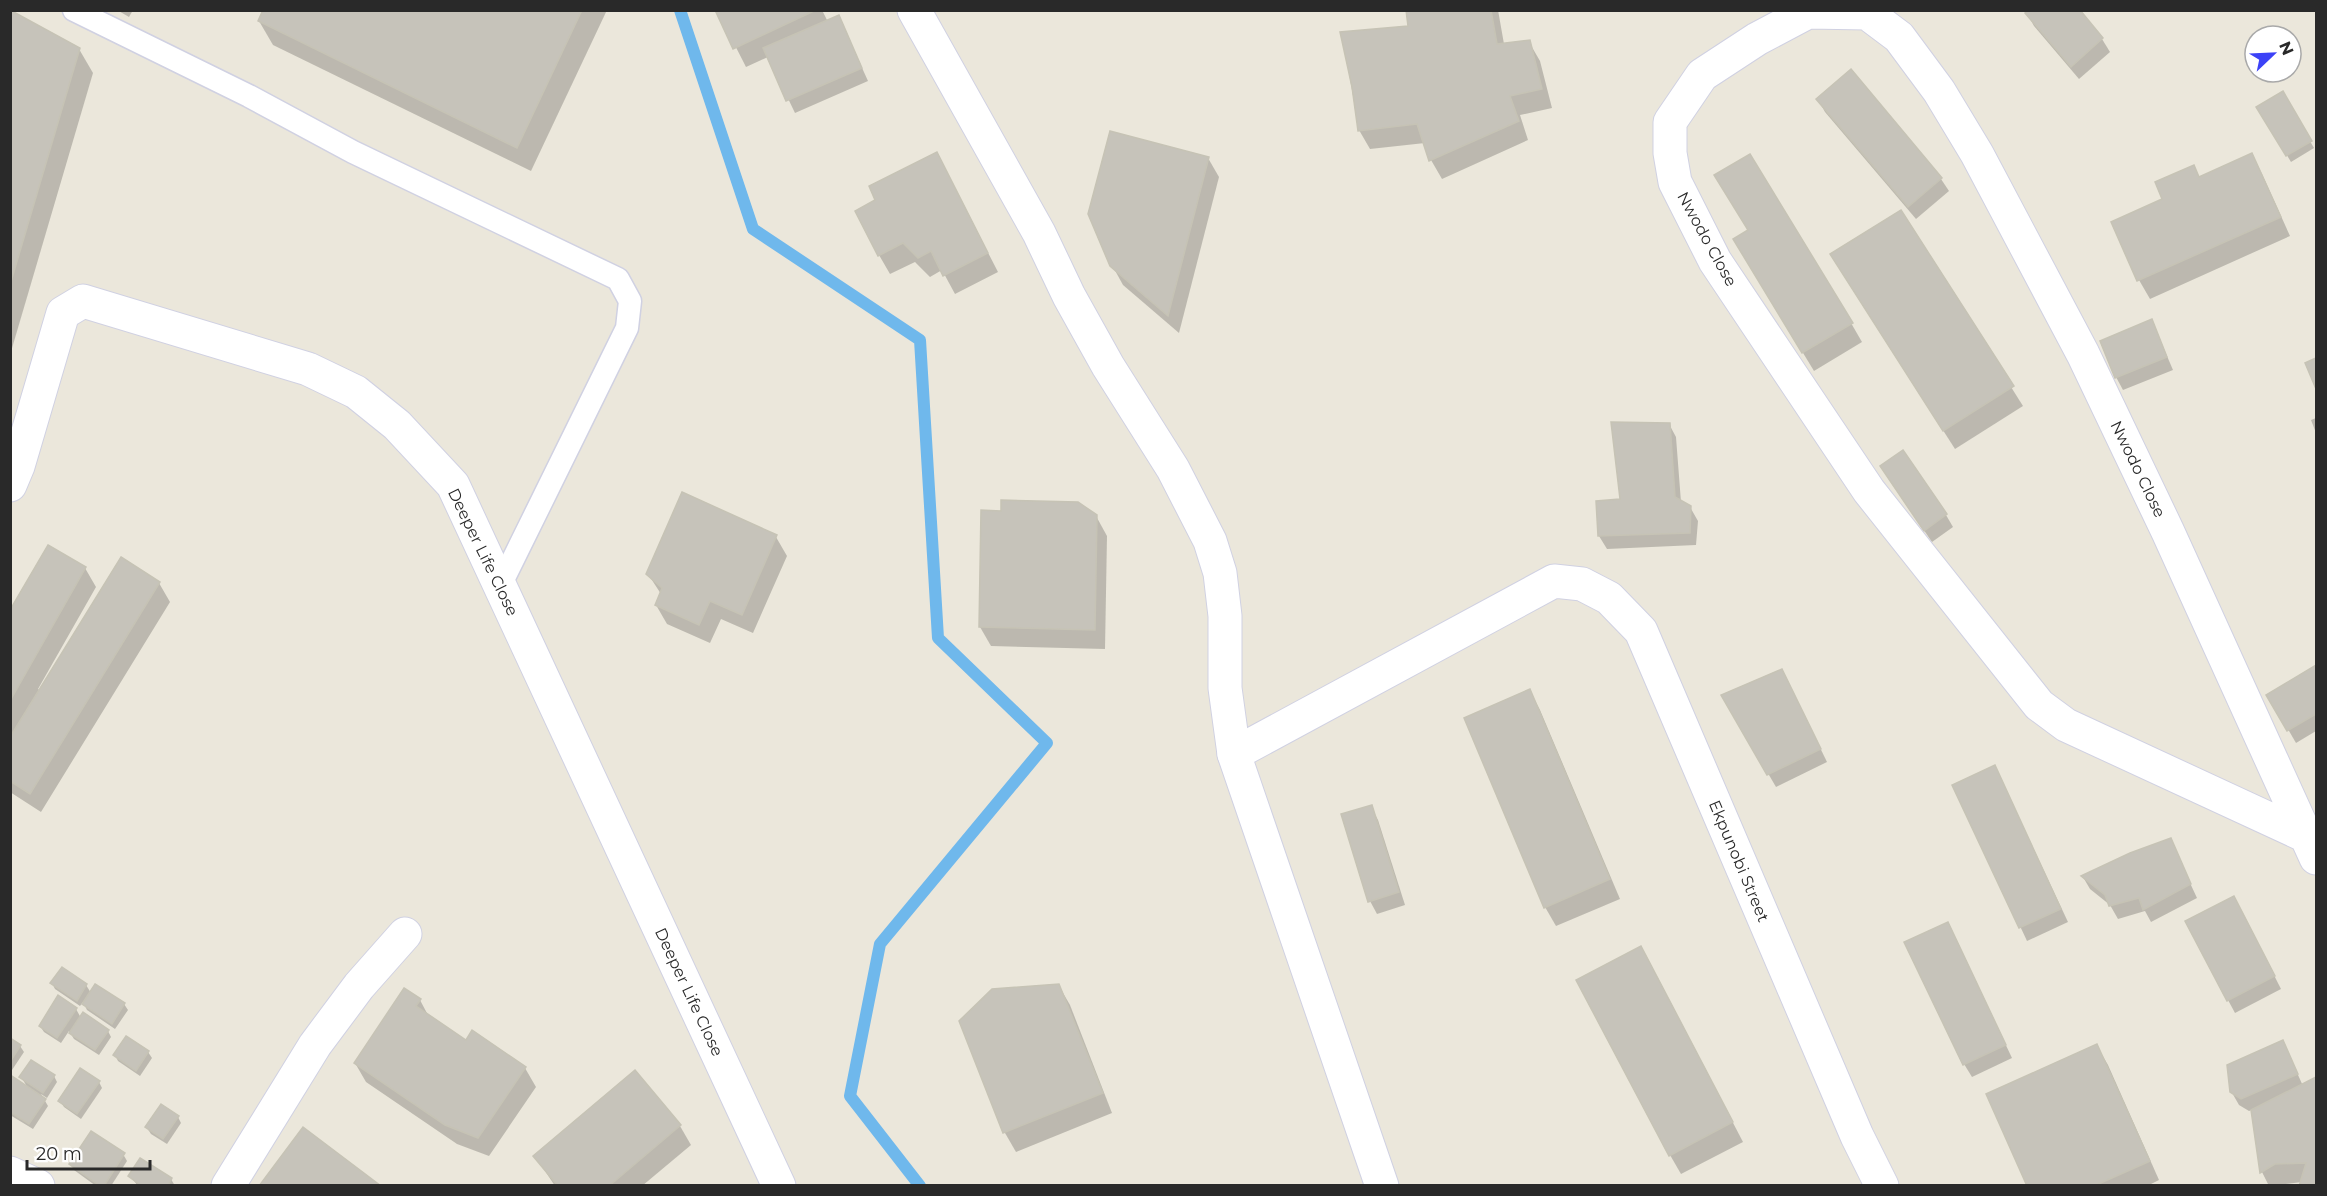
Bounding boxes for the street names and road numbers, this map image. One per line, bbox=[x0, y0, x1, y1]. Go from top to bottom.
street label: Nwodo Close bbox=[1673, 188, 1741, 290]
street label: Nwodo Close bbox=[2106, 418, 2170, 520]
street label: Deeper Life Close bbox=[444, 485, 522, 619]
street label: Ekpunobi Street bbox=[1705, 797, 1773, 925]
street label: Deeper Life Close bbox=[651, 925, 727, 1059]

